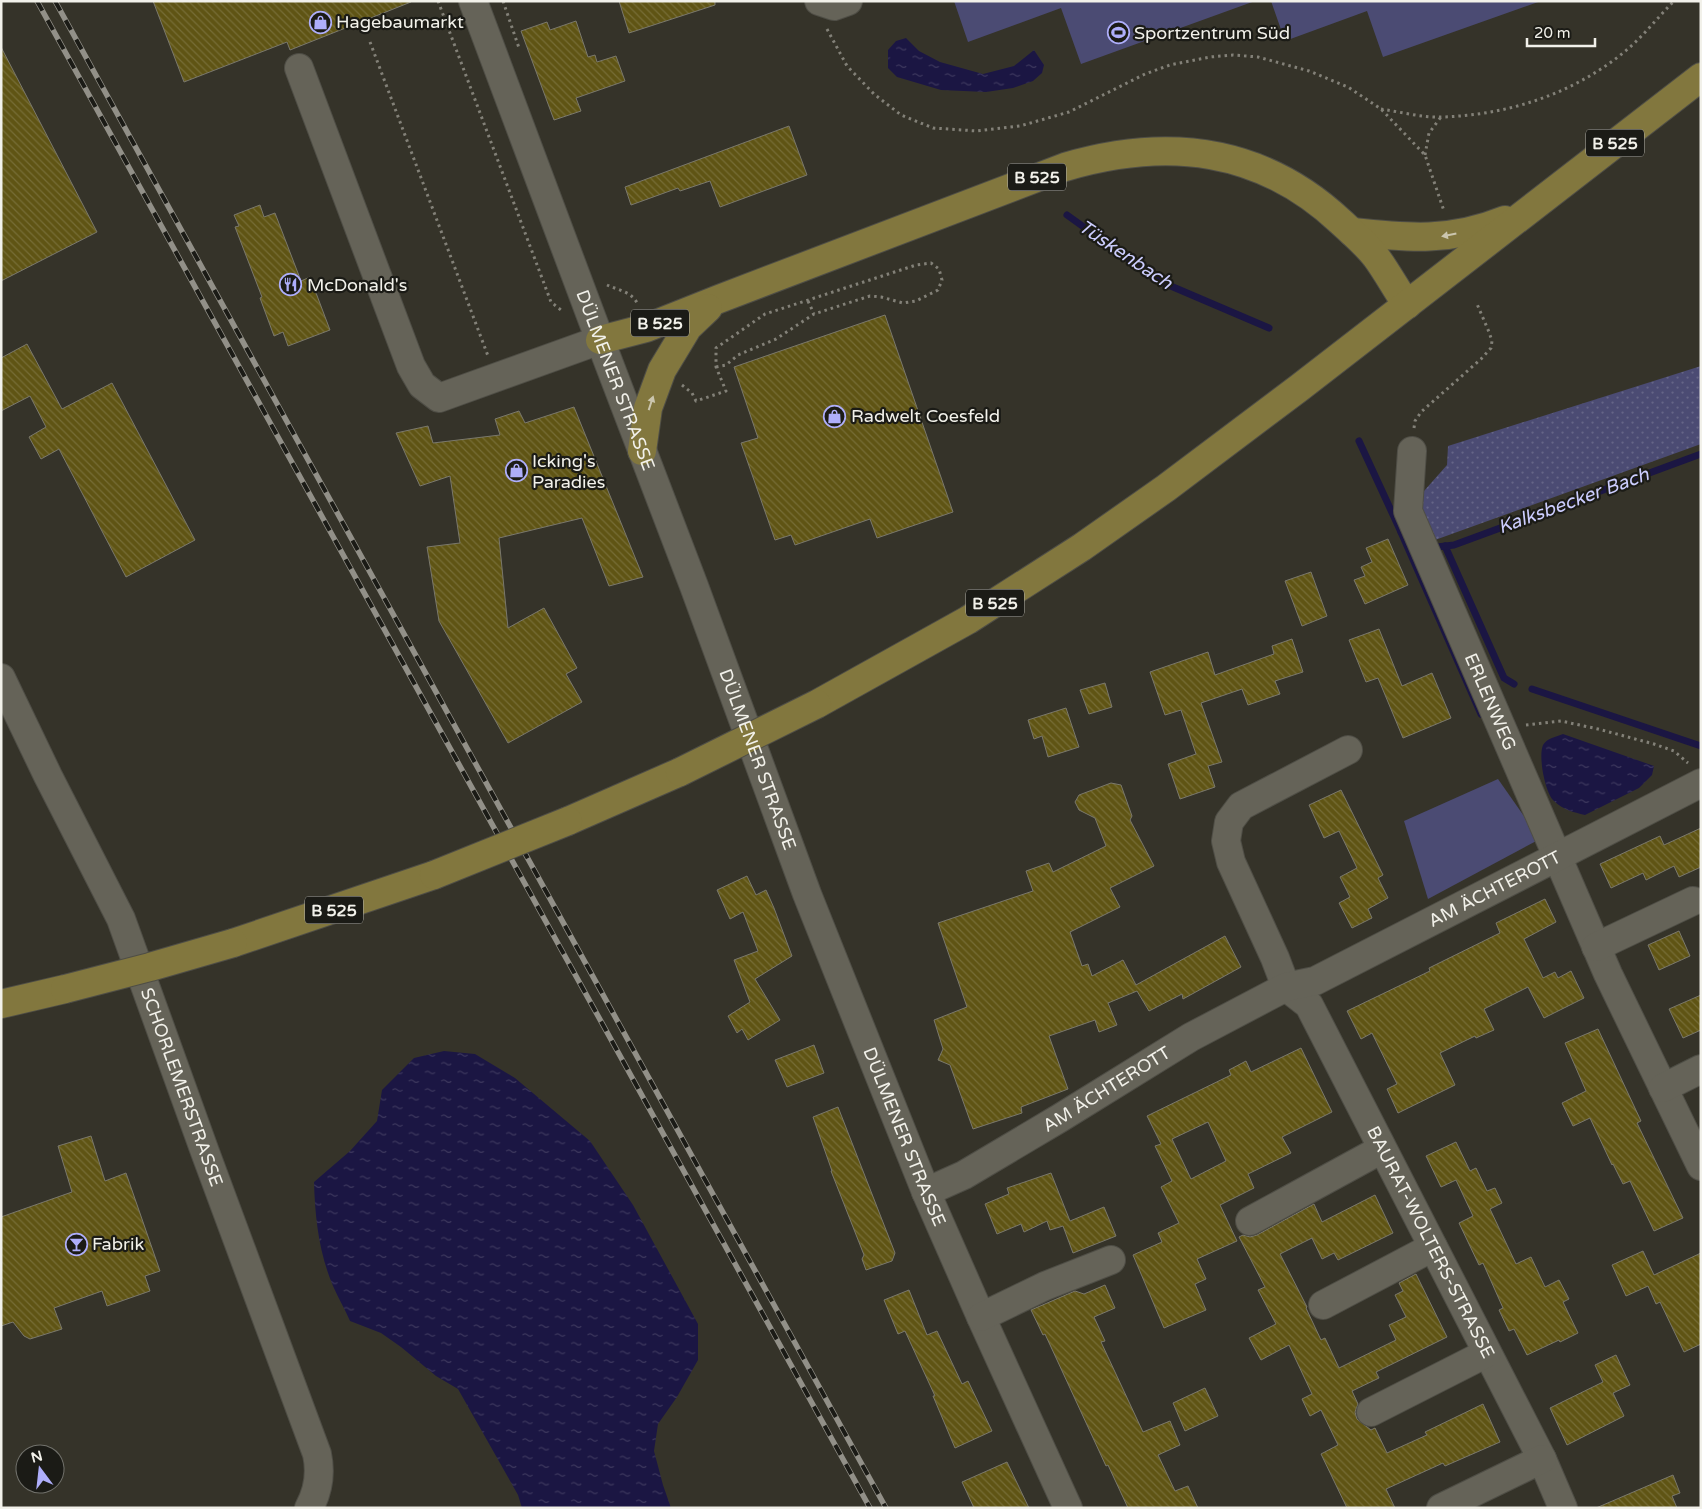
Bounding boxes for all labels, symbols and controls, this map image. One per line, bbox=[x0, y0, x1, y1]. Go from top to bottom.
shop icon: Hagebaumarkt bbox=[308, 10, 332, 34]
place label: Hagebaumarkt bbox=[336, 11, 464, 33]
scale bar bbox=[1527, 15, 1594, 47]
sports icon: Sportzentrum Süd bbox=[1106, 21, 1130, 45]
place label: Sportzentrum Süd bbox=[1134, 22, 1290, 44]
text: 20 m bbox=[1534, 24, 1571, 42]
road number: B 525 bbox=[1586, 130, 1644, 156]
road number: B 525 bbox=[1008, 163, 1066, 190]
water label: Tüskenbach bbox=[1075, 216, 1177, 294]
one-way arrow bbox=[1441, 232, 1457, 240]
restaurant icon: McDonald's bbox=[279, 273, 303, 297]
place label: McDonald's bbox=[307, 274, 407, 296]
street label: DÜLMENER STRASSE bbox=[571, 287, 660, 473]
road number: B 525 bbox=[631, 309, 689, 336]
one-way arrow bbox=[647, 395, 655, 410]
shop icon: Radwelt Coesfeld bbox=[823, 404, 847, 428]
place label: Radwelt Coesfeld bbox=[851, 405, 1000, 427]
place label: Icking's Paradies bbox=[532, 450, 605, 493]
shop icon: Icking's Paradies bbox=[504, 459, 528, 483]
water label: Kalksbecker Bach bbox=[1495, 463, 1652, 538]
road number: B 525 bbox=[966, 590, 1024, 616]
street label: ERLENWEG bbox=[1460, 650, 1521, 754]
street label: DÜLMENER STRASSE bbox=[714, 666, 801, 853]
street label: AM ÄCHTEROTT bbox=[1424, 846, 1565, 932]
road number: B 525 bbox=[305, 896, 363, 924]
street label: SCHORLEMERSTRASSE bbox=[136, 985, 228, 1189]
street label: AM ÄCHTEROTT bbox=[1039, 1041, 1175, 1137]
street label: DÜLMENER STRASSE bbox=[858, 1044, 951, 1230]
street label: BAURAT-WOLTERS-STRASSE bbox=[1362, 1122, 1499, 1362]
bar icon: Fabrik bbox=[64, 1232, 88, 1256]
place label: Fabrik bbox=[92, 1233, 144, 1255]
north arrow bbox=[15, 1444, 65, 1494]
text: N bbox=[29, 1447, 44, 1467]

